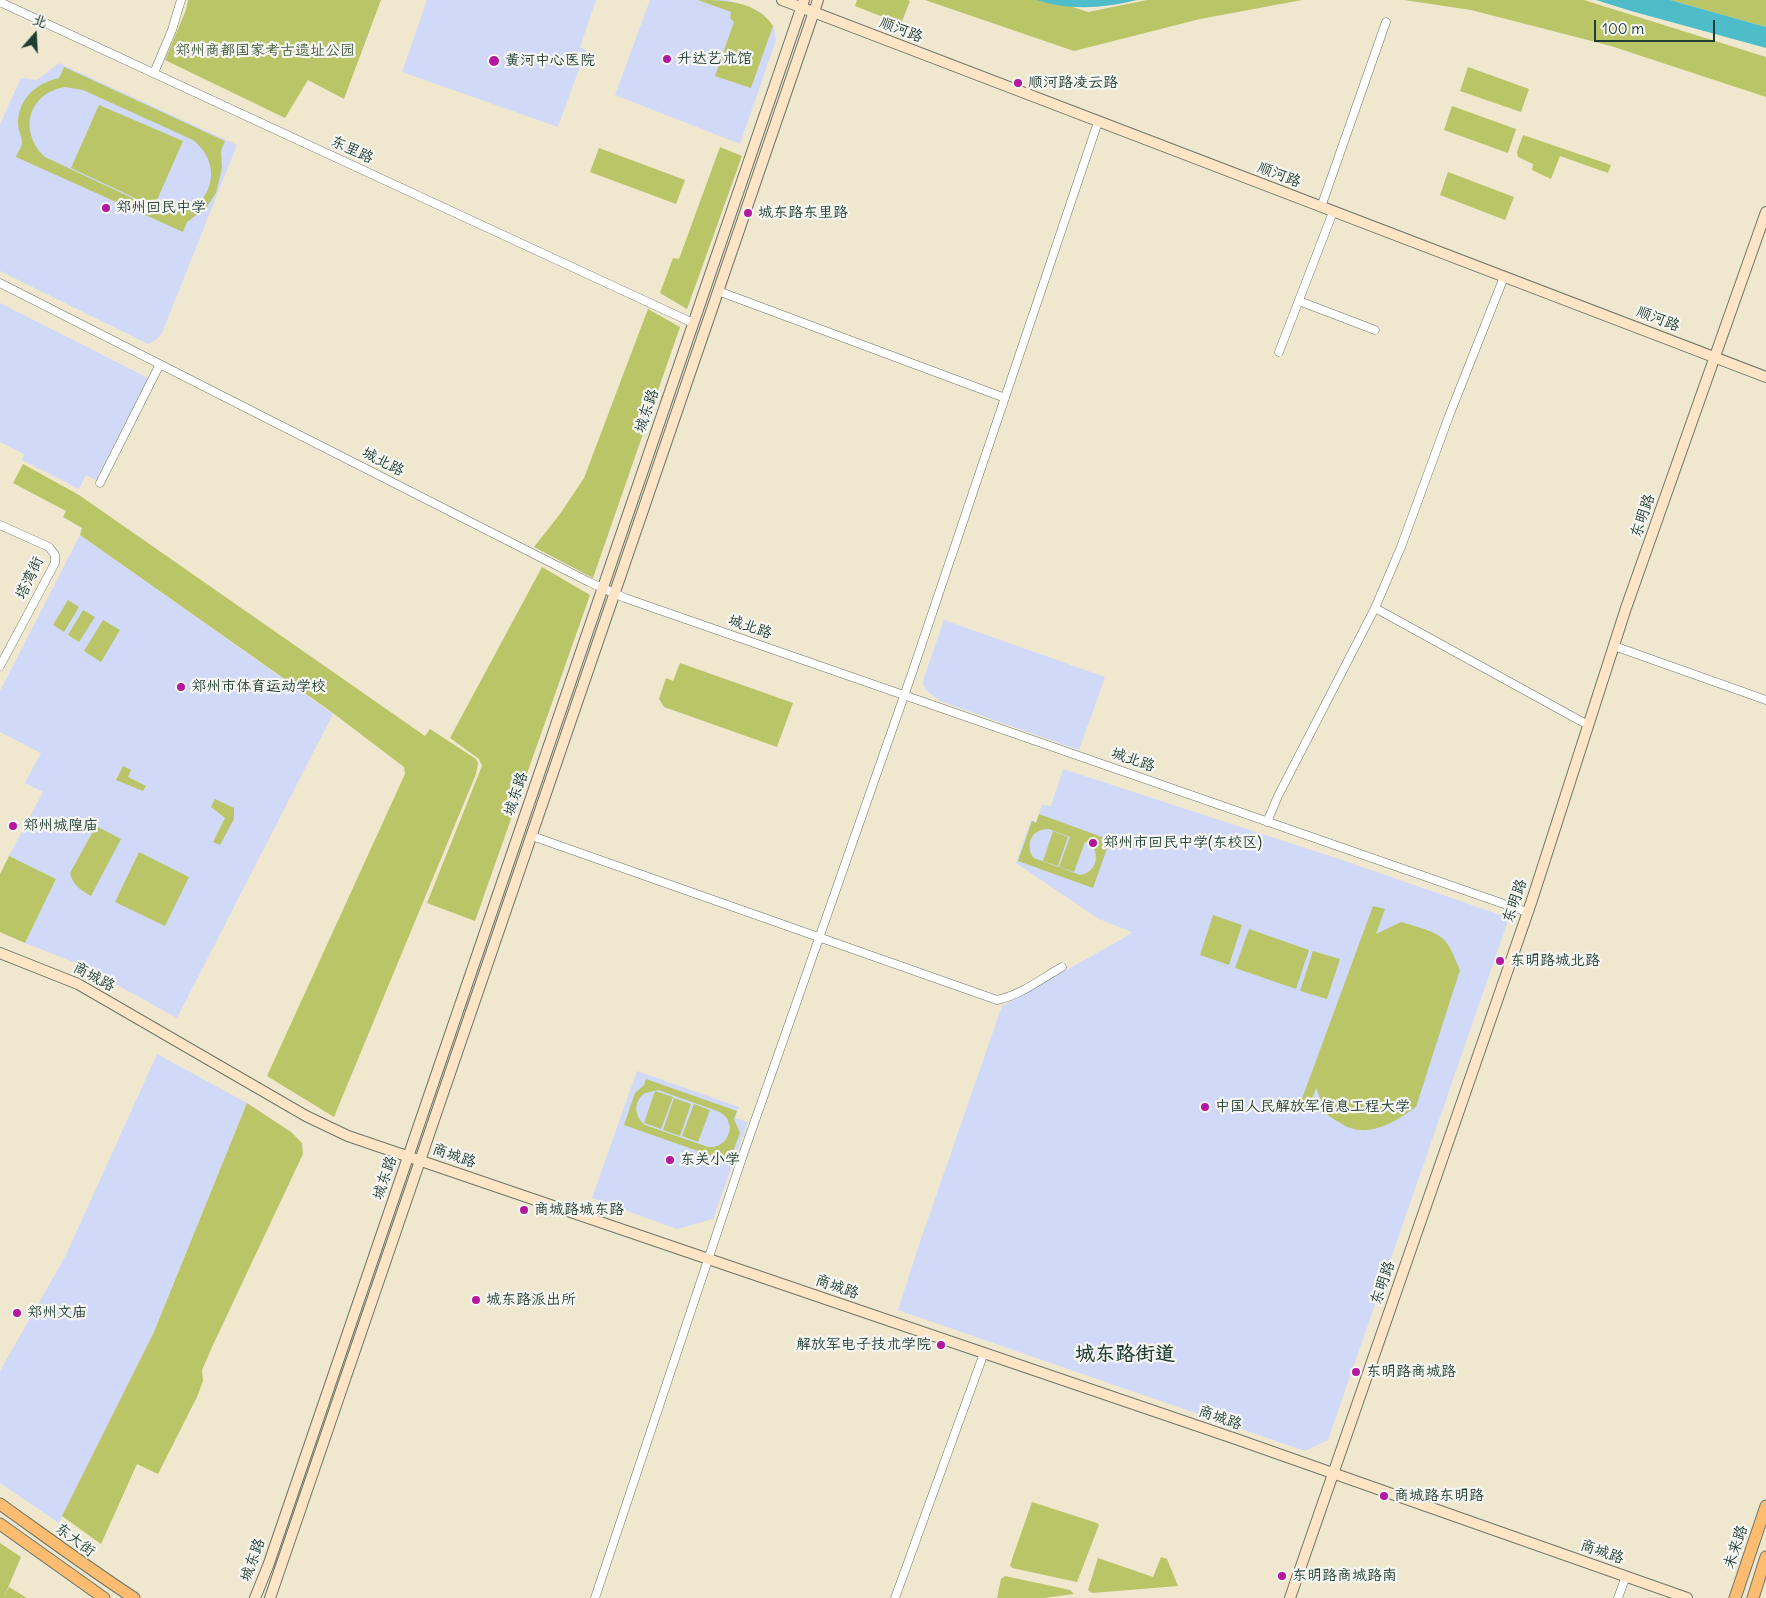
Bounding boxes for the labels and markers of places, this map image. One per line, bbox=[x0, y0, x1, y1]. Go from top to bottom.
place label: 升达艺术馆 bbox=[677, 50, 752, 68]
place label: 黄河中心医院 bbox=[505, 52, 595, 70]
marker: 升达艺术馆 bbox=[661, 53, 673, 65]
marker: 黄河中心医院 bbox=[487, 54, 501, 68]
place label: 顺河路凌云路 bbox=[1028, 74, 1118, 92]
marker: 顺河路凌云路 bbox=[1012, 77, 1024, 89]
place label: 郑州回民中学 bbox=[116, 199, 206, 217]
marker: 郑州回民中学 bbox=[100, 202, 112, 214]
place label: 城东路东里路 bbox=[758, 204, 848, 222]
marker: 城东路东里路 bbox=[742, 207, 754, 219]
place label: 郑州市体育运动学校 bbox=[191, 678, 326, 696]
marker: 郑州市体育运动学校 bbox=[175, 681, 187, 693]
place label: 郑州城隍庙 bbox=[23, 817, 98, 835]
marker: 郑州城隍庙 bbox=[7, 820, 19, 832]
place label: 郑州市回民中学(东校区) bbox=[1103, 834, 1262, 852]
marker: 郑州市回民中学(东校区) bbox=[1087, 837, 1099, 849]
place label: 东明路城北路 bbox=[1510, 952, 1600, 970]
marker: 东明路城北路 bbox=[1494, 955, 1506, 967]
place label: 中国人民解放军信息工程大学 bbox=[1215, 1098, 1410, 1116]
marker: 中国人民解放军信息工程大学 bbox=[1199, 1101, 1211, 1113]
place label: 东关小学 bbox=[680, 1151, 740, 1169]
marker: 东关小学 bbox=[664, 1154, 676, 1166]
place label: 商城路城东路 bbox=[534, 1201, 624, 1219]
marker: 商城路城东路 bbox=[518, 1204, 530, 1216]
place label: 城东路派出所 bbox=[486, 1291, 576, 1309]
marker: 城东路派出所 bbox=[470, 1294, 482, 1306]
place label: 郑州文庙 bbox=[27, 1304, 87, 1322]
marker: 郑州文庙 bbox=[11, 1307, 23, 1319]
place label: 解放军电子技术学院 bbox=[796, 1336, 931, 1354]
marker: 解放军电子技术学院 bbox=[935, 1339, 947, 1351]
place label: 东明路商城路 bbox=[1366, 1363, 1456, 1381]
marker: 东明路商城路 bbox=[1350, 1366, 1362, 1378]
place label: 商城路东明路 bbox=[1394, 1487, 1484, 1505]
marker: 商城路东明路 bbox=[1378, 1490, 1390, 1502]
place label: 东明路商城路南 bbox=[1292, 1567, 1397, 1585]
marker: 东明路商城路南 bbox=[1276, 1570, 1288, 1582]

